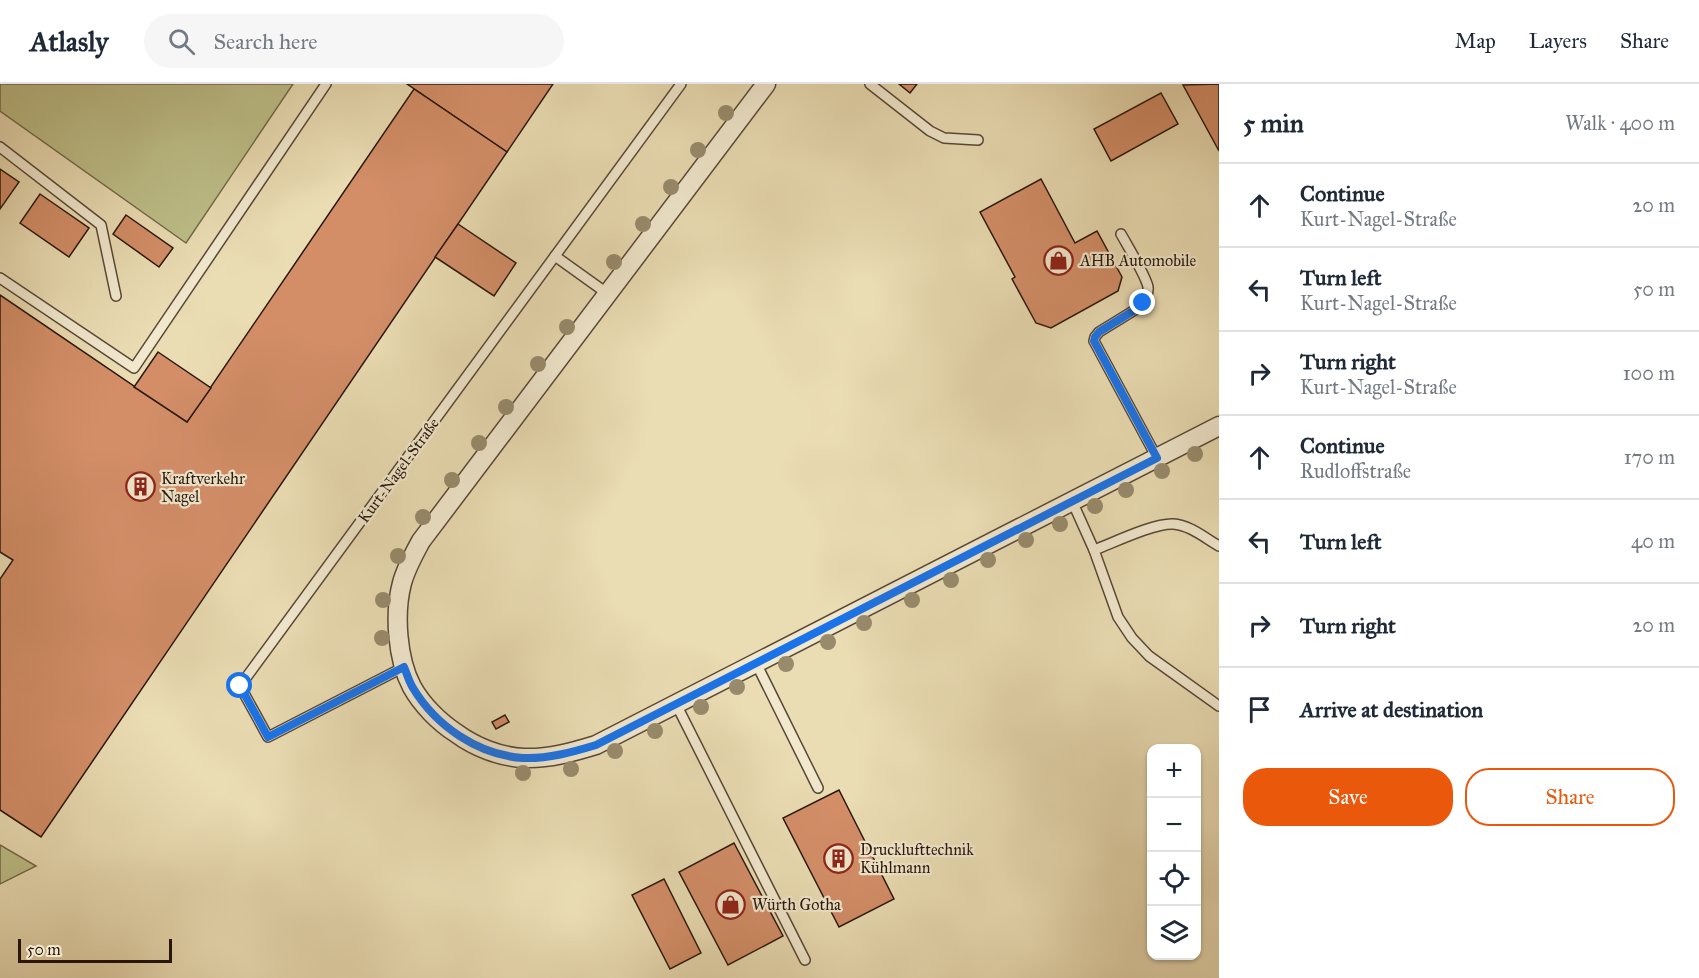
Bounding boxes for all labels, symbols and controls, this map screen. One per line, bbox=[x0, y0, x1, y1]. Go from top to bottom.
search box bbox=[144, 14, 564, 68]
text: Atlasly bbox=[30, 24, 108, 59]
icon: search bbox=[165, 25, 198, 58]
text: Search here bbox=[213, 28, 317, 55]
text: Map bbox=[1455, 28, 1496, 54]
text: Layers bbox=[1529, 28, 1587, 54]
text: Share bbox=[1620, 28, 1669, 54]
text: 5 min bbox=[1243, 107, 1304, 139]
text: Walk · 400 m bbox=[1565, 111, 1675, 135]
text: Continue bbox=[1300, 180, 1385, 207]
icon: ahead bbox=[1243, 189, 1276, 222]
text: 20 m bbox=[1632, 193, 1675, 217]
text: Kurt-Nagel-Straße bbox=[1300, 207, 1457, 231]
shop icon: AHB Automobile bbox=[1043, 244, 1075, 276]
place label: AHB Automobile bbox=[1079, 251, 1197, 270]
text: Turn left bbox=[1300, 264, 1382, 291]
icon: left bbox=[1243, 273, 1276, 306]
text: 50 m bbox=[1633, 277, 1675, 301]
route end bbox=[1129, 289, 1155, 315]
text: Kurt-Nagel-Straße bbox=[1300, 291, 1457, 315]
text: Turn right bbox=[1300, 348, 1396, 375]
icon: right bbox=[1243, 357, 1276, 390]
text: 100 m bbox=[1623, 361, 1675, 385]
text: Kurt-Nagel-Straße bbox=[1300, 375, 1457, 399]
street label: Kurt-Nagel-Straße bbox=[354, 414, 444, 527]
text: Continue bbox=[1300, 432, 1385, 459]
icon: ahead bbox=[1243, 441, 1276, 474]
text: 170 m bbox=[1624, 445, 1675, 469]
text: Rudloffstraße bbox=[1300, 459, 1411, 483]
place label: Kraftverkehr Nagel bbox=[161, 469, 245, 507]
building icon: Kraftverkehr Nagel bbox=[124, 471, 156, 503]
icon: left bbox=[1243, 525, 1276, 558]
text: Turn left bbox=[1300, 528, 1382, 555]
text: 40 m bbox=[1631, 529, 1675, 553]
icon: right bbox=[1243, 609, 1276, 642]
text: Turn right bbox=[1300, 612, 1396, 639]
text: 20 m bbox=[1632, 613, 1675, 637]
route start bbox=[226, 672, 252, 698]
icon: arrive bbox=[1243, 693, 1276, 726]
text: Arrive at destination bbox=[1300, 696, 1483, 723]
map controls bbox=[1147, 744, 1201, 960]
button: + bbox=[1147, 744, 1201, 798]
button: Save bbox=[1243, 768, 1453, 826]
button: Share bbox=[1465, 768, 1675, 826]
button: − bbox=[1147, 798, 1201, 852]
place label: Drucklufttechnik Kühlmann bbox=[860, 840, 974, 877]
building icon: Drucklufttechnik Kühlmann bbox=[823, 842, 855, 874]
button: locate bbox=[1147, 852, 1201, 906]
shop icon: Würth Gotha bbox=[715, 888, 747, 920]
place label: Würth Gotha bbox=[752, 895, 841, 914]
button: layers bbox=[1147, 906, 1201, 960]
scale bar bbox=[18, 936, 172, 964]
text: 50 m bbox=[27, 940, 61, 959]

